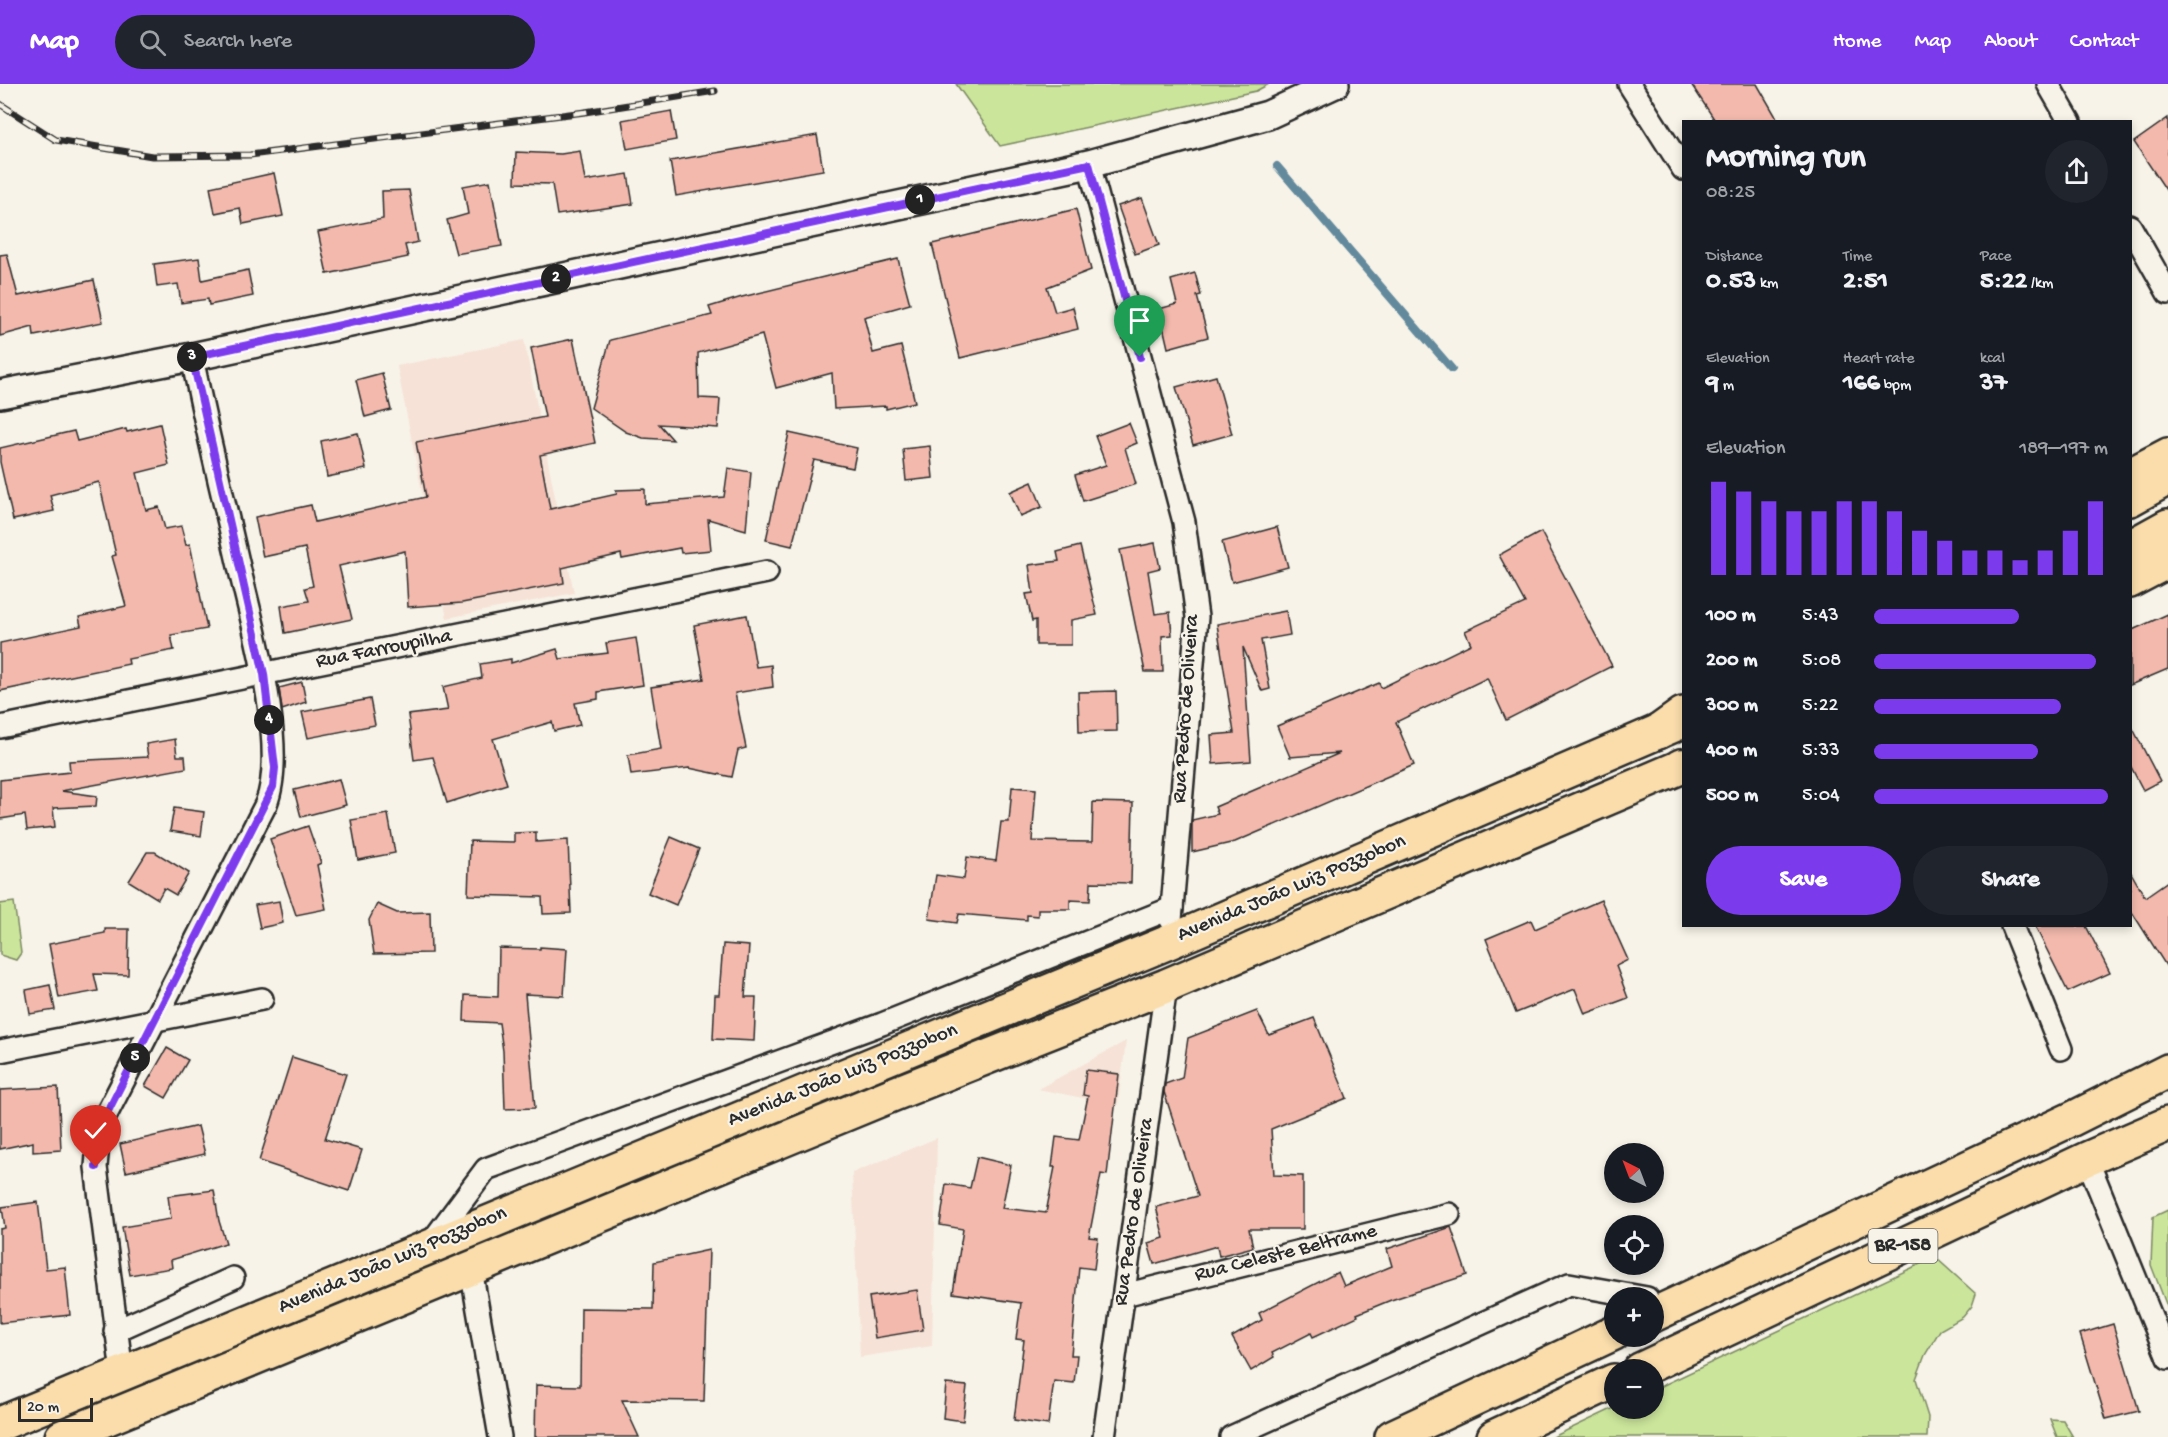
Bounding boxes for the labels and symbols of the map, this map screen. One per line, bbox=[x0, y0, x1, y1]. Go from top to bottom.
pin: 1 bbox=[905, 185, 935, 215]
pin: 2 bbox=[541, 264, 571, 294]
pin bbox=[1114, 295, 1165, 357]
pin: 3 bbox=[177, 342, 207, 372]
street label: Rua Pedro de Oliveira bbox=[1168, 612, 1206, 804]
street label: Rua Farroupilha bbox=[314, 624, 455, 675]
pin: 4 bbox=[254, 705, 284, 735]
street label: Avenida João Luiz Pozzobon bbox=[1174, 829, 1410, 949]
street label: Avenida João Luiz Pozzobon bbox=[724, 1018, 962, 1134]
pin: 5 bbox=[120, 1043, 150, 1073]
pin bbox=[70, 1105, 121, 1167]
street label: Rua Pedro de Oliveira bbox=[1109, 1115, 1161, 1307]
north arrow bbox=[1604, 1143, 1664, 1203]
street label: Avenida João Luiz Pozzobon bbox=[275, 1201, 511, 1321]
street label: Rua Celeste Beltrame bbox=[1192, 1219, 1381, 1289]
road number: BR-158 bbox=[1868, 1229, 1938, 1263]
scale bar bbox=[18, 1395, 93, 1422]

